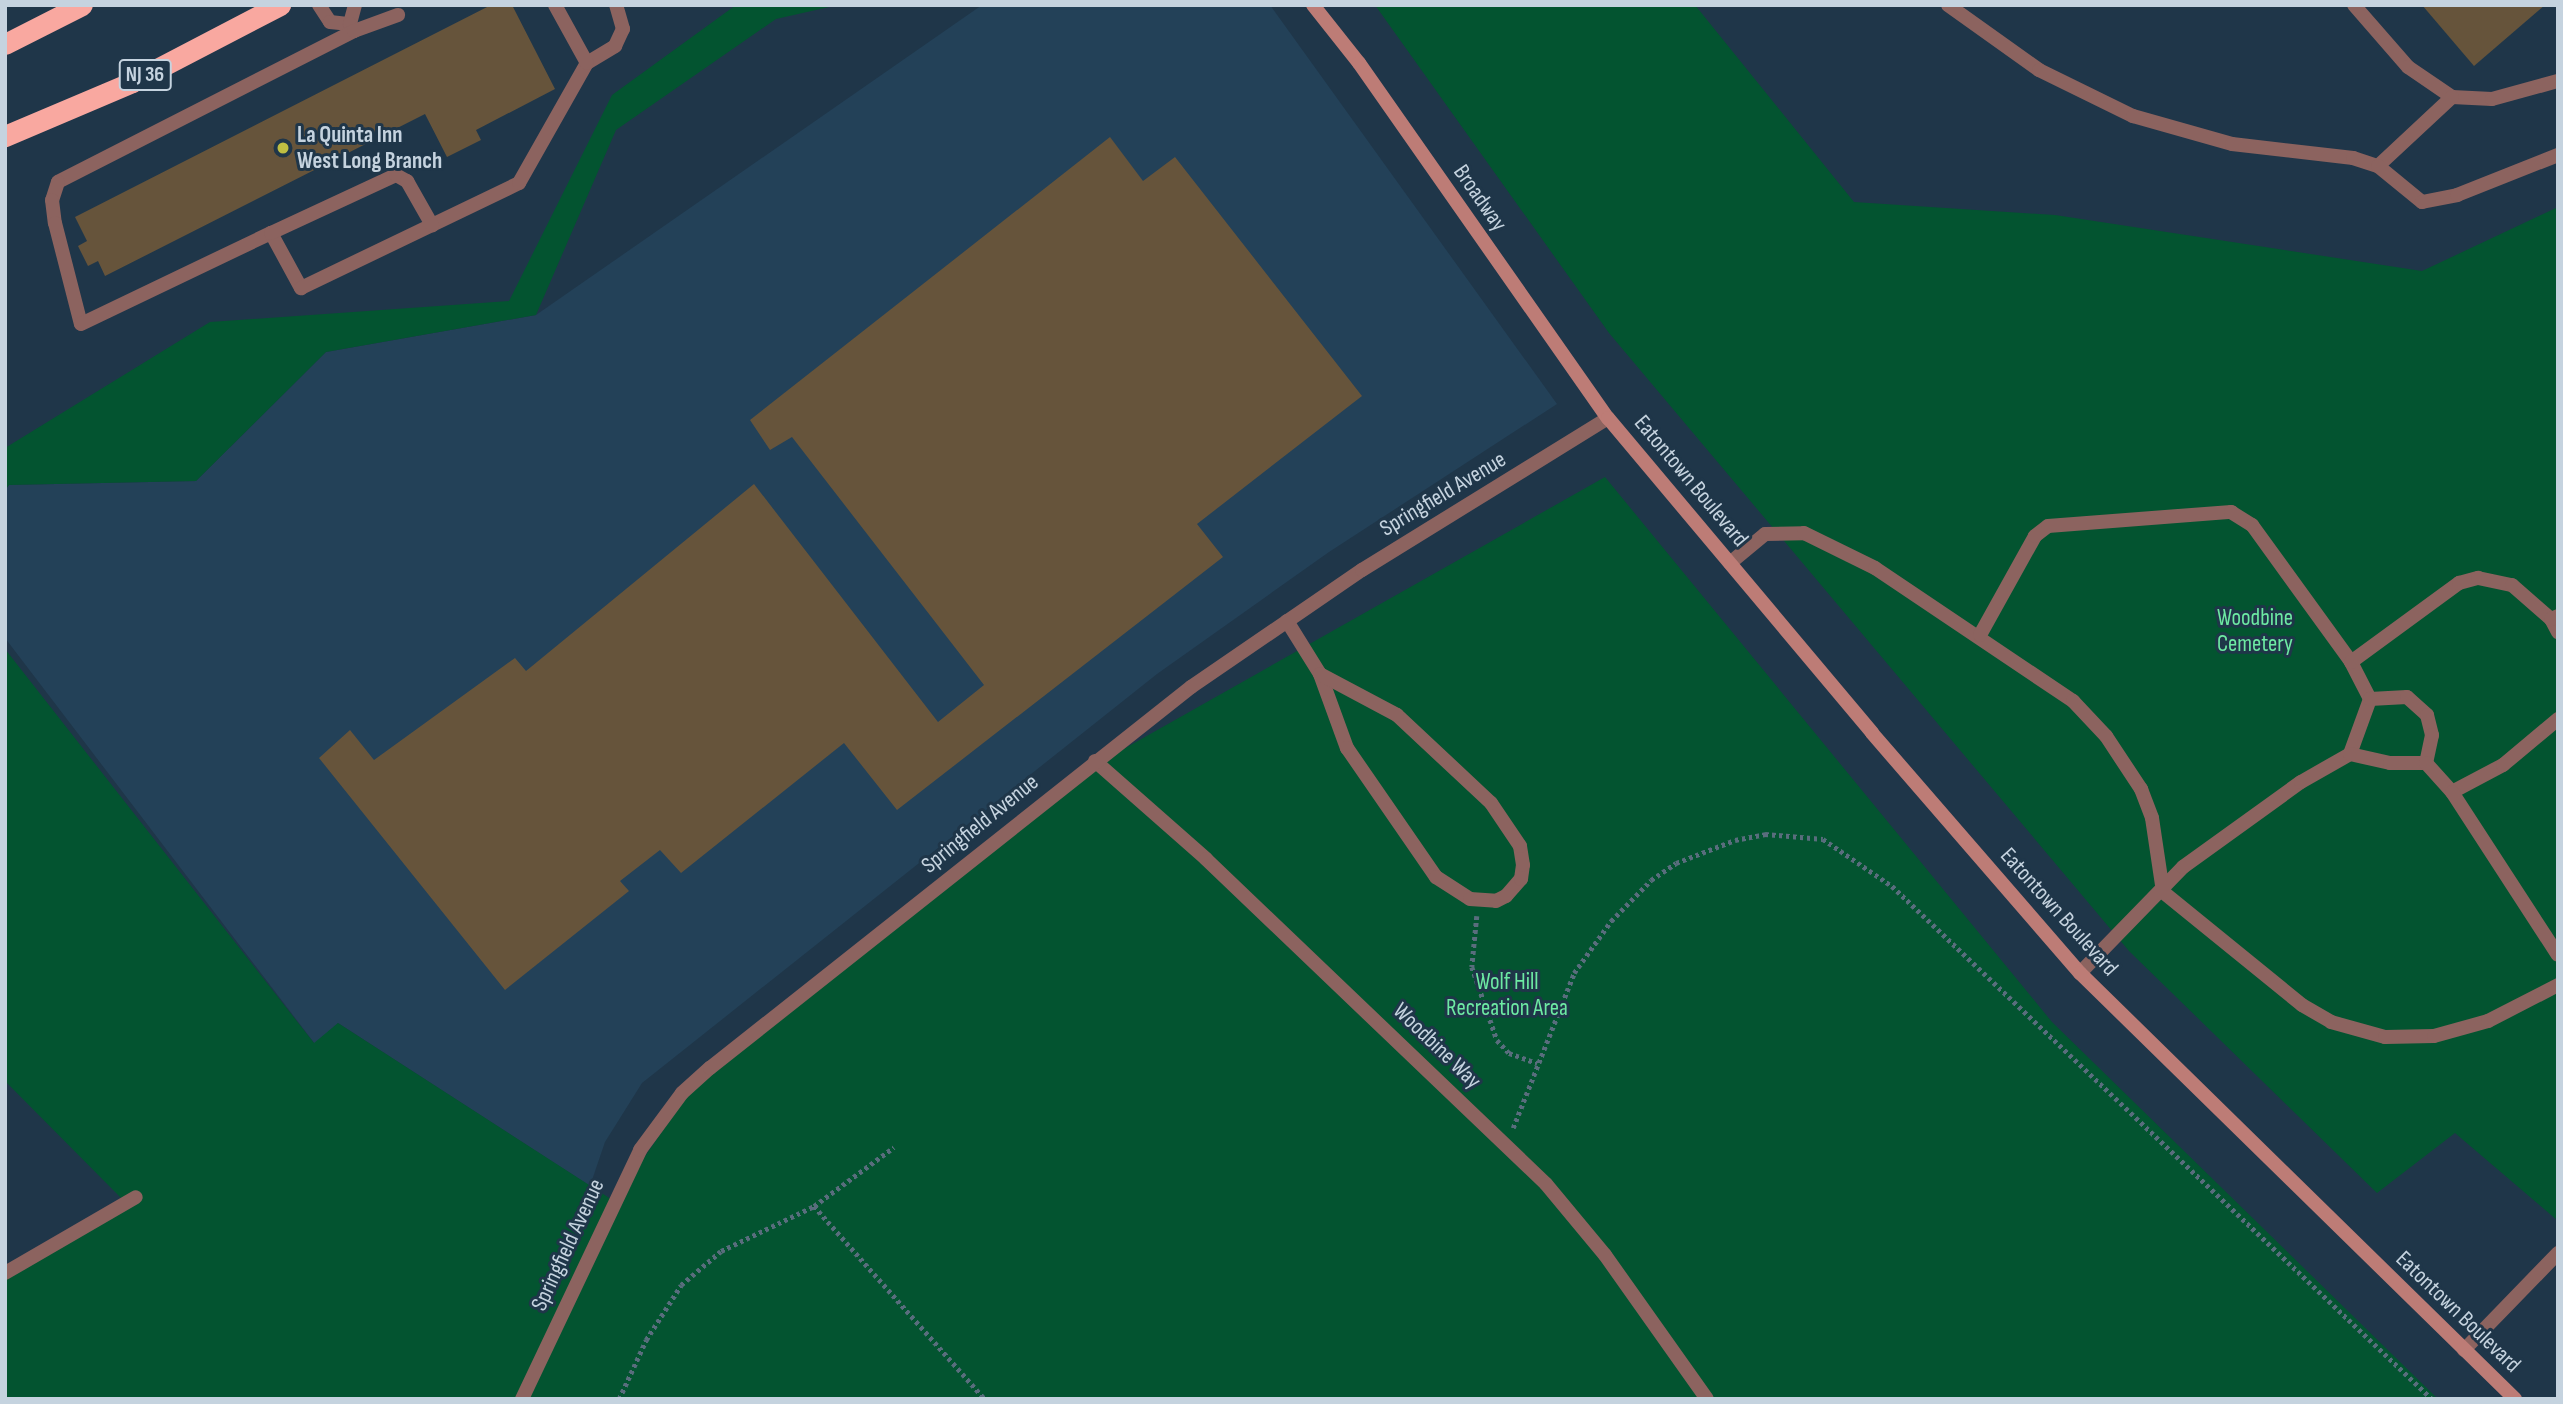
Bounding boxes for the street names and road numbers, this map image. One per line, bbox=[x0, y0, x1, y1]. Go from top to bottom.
road number: NJ 36 bbox=[117, 57, 173, 92]
street label: Broadway bbox=[1447, 160, 1513, 236]
street label: Eatontown Boulevard bbox=[1628, 410, 1754, 552]
street label: Springfield Avenue bbox=[1375, 446, 1511, 542]
street label: Springfield Avenue bbox=[916, 768, 1044, 880]
street label: Eatontown Boulevard bbox=[1994, 842, 2124, 982]
street label: Woodbine Way bbox=[1387, 997, 1487, 1095]
street label: Springfield Avenue bbox=[525, 1175, 611, 1315]
street label: Eatontown Boulevard bbox=[2390, 1245, 2526, 1379]

